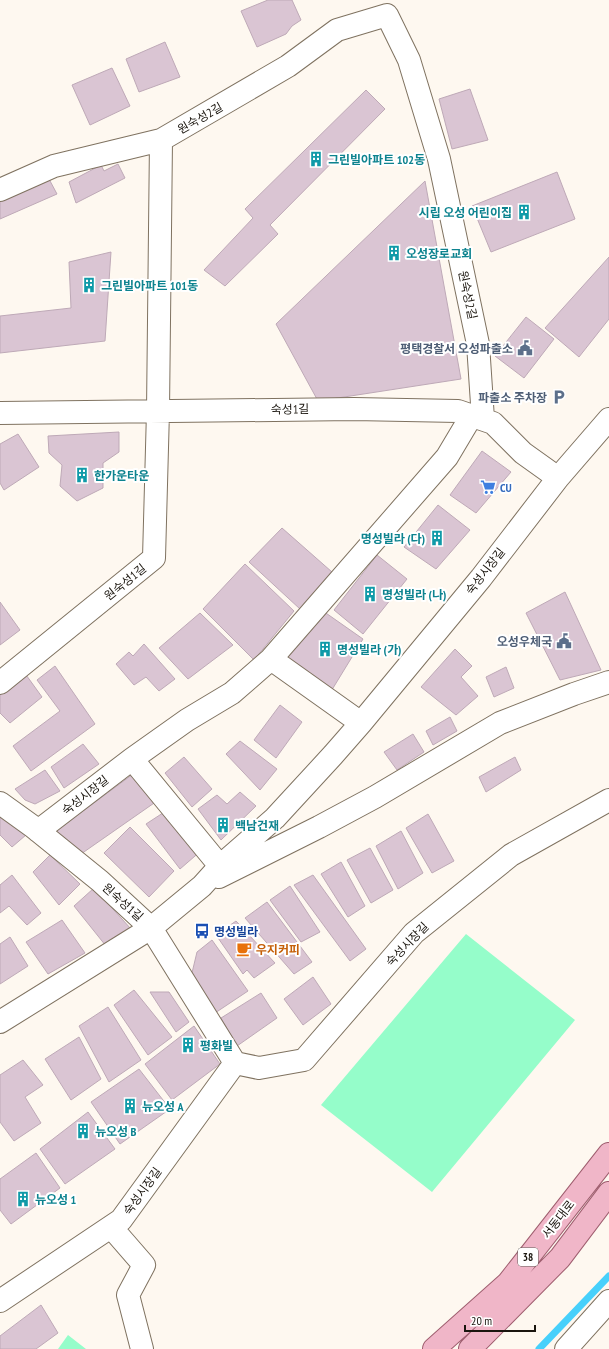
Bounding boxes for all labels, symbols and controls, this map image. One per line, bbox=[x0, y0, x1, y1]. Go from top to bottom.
street label: 원숙성2길 bbox=[175, 99, 225, 137]
building icon: 그린빌아파트 102동 bbox=[307, 150, 325, 168]
place label: 그린빌아파트 102동 bbox=[328, 152, 425, 167]
building icon: 시립 오성 어린이집 bbox=[515, 203, 533, 221]
place label: 시립 오성 어린이집 bbox=[419, 205, 512, 220]
building icon: 오성장로교회 bbox=[385, 244, 403, 262]
place label: 오성장로교회 bbox=[406, 246, 472, 261]
street label: 원숙성2길 bbox=[456, 269, 480, 321]
building icon: 그린빌아파트 101동 bbox=[80, 276, 98, 294]
place label: 그린빌아파트 101동 bbox=[101, 278, 198, 293]
public building icon: 평택경찰서 오성파출소 bbox=[516, 339, 534, 357]
place label: 평택경찰서 오성파출소 bbox=[400, 341, 513, 356]
parking icon: 파출소 주차장 bbox=[550, 388, 568, 406]
place label: 파출소 주차장 bbox=[478, 390, 547, 405]
street label: 숙성1길 bbox=[271, 401, 309, 417]
building icon: 한가운타운 bbox=[73, 466, 91, 484]
place label: 한가운타운 bbox=[94, 468, 149, 483]
supermarket icon: CU bbox=[479, 478, 497, 496]
place label: CU bbox=[500, 480, 512, 495]
building icon: 명성빌라 (다) bbox=[428, 529, 446, 547]
place label: 명성빌라 (다) bbox=[361, 531, 425, 546]
street label: 숙성시장길 bbox=[462, 545, 508, 597]
street label: 원숙성1길 bbox=[101, 561, 149, 603]
building icon: 명성빌라 (나) bbox=[361, 585, 379, 603]
place label: 명성빌라 (나) bbox=[382, 587, 446, 602]
public building icon: 오성우체국 bbox=[555, 632, 573, 650]
place label: 오성우체국 bbox=[497, 634, 552, 649]
building icon: 명성빌라 (가) bbox=[316, 640, 334, 658]
place label: 명성빌라 (가) bbox=[337, 642, 401, 657]
street label: 숙성시장길 bbox=[59, 772, 111, 818]
building icon: 백남건재 bbox=[214, 816, 232, 834]
place label: 백남건재 bbox=[235, 818, 279, 833]
street label: 원숙성1길 bbox=[100, 880, 146, 924]
street label: 숙성시장길 bbox=[382, 919, 432, 969]
bus stop icon: 명성빌라 bbox=[193, 922, 211, 940]
place label: 명성빌라 bbox=[214, 924, 258, 939]
cafe icon: 우지커피 bbox=[235, 940, 253, 958]
place label: 우지커피 bbox=[256, 942, 300, 957]
building icon: 평화빌 bbox=[179, 1036, 197, 1054]
place label: 평화빌 bbox=[200, 1038, 233, 1053]
building icon: 뉴오성 A bbox=[121, 1097, 139, 1115]
place label: 뉴오성 A bbox=[142, 1099, 185, 1114]
building icon: 뉴오성 B bbox=[74, 1122, 92, 1140]
place label: 뉴오성 B bbox=[95, 1124, 137, 1139]
street label: 숙성시장길 bbox=[120, 1164, 164, 1218]
building icon: 뉴오성 1 bbox=[14, 1190, 32, 1208]
place label: 뉴오성 1 bbox=[35, 1192, 77, 1207]
street label: 서동대로 bbox=[538, 1197, 578, 1241]
road number: 38 bbox=[518, 1248, 538, 1266]
scale bar bbox=[465, 1307, 535, 1333]
text: 20 m bbox=[471, 1313, 492, 1328]

